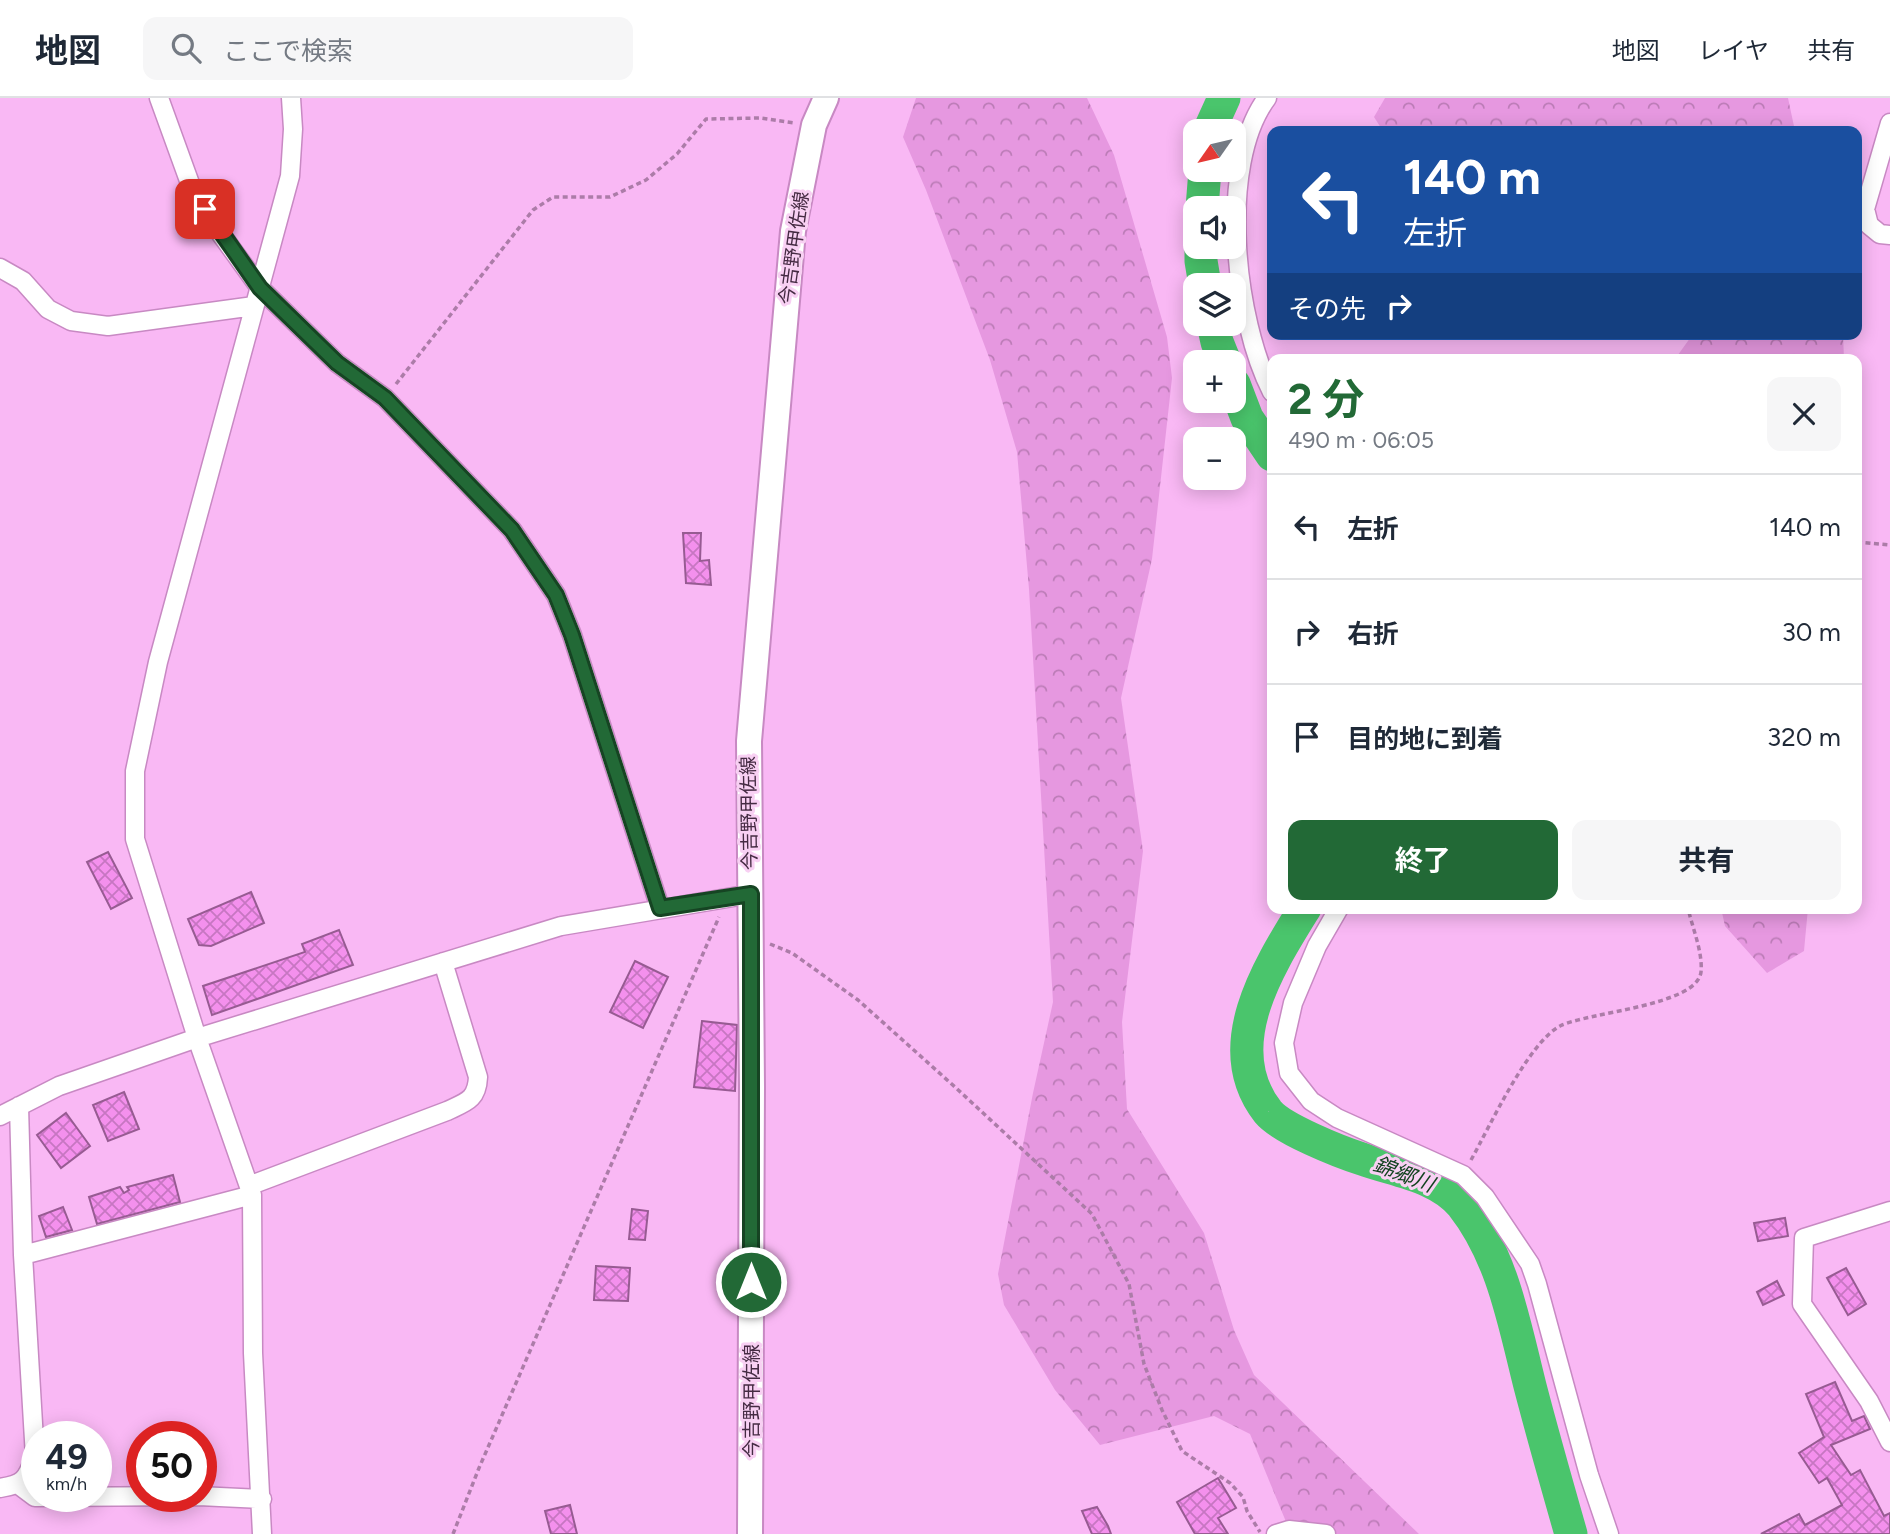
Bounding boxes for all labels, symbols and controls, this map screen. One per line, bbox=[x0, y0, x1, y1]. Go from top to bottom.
search box bbox=[143, 17, 633, 80]
icon: search bbox=[167, 29, 205, 67]
text: 地図 bbox=[35, 31, 101, 70]
text: ここで検索 bbox=[223, 35, 353, 67]
text: 地図 bbox=[1612, 36, 1660, 65]
text: レイヤ bbox=[1698, 36, 1769, 65]
text: 共有 bbox=[1807, 36, 1855, 65]
north arrow bbox=[1183, 119, 1246, 182]
map controls bbox=[1183, 119, 1246, 490]
text: 140 m bbox=[1403, 147, 1541, 206]
icon: left bbox=[1288, 154, 1379, 245]
pin bbox=[175, 179, 235, 239]
icon: arrive bbox=[186, 190, 224, 228]
street label: 今吉野甲佐線 bbox=[775, 190, 813, 306]
button: sound bbox=[1183, 196, 1246, 259]
text: 左折 bbox=[1403, 214, 1467, 252]
button: layers bbox=[1183, 273, 1246, 336]
icon: right bbox=[1380, 287, 1418, 325]
text: その先 bbox=[1288, 293, 1366, 325]
button: + bbox=[1183, 350, 1246, 413]
text: 2 分 bbox=[1288, 374, 1364, 425]
button: close bbox=[1767, 377, 1841, 451]
text: 490 m · 06:05 bbox=[1288, 426, 1434, 454]
button: − bbox=[1183, 427, 1246, 490]
icon: left bbox=[1288, 508, 1326, 546]
text: 140 m bbox=[1769, 511, 1841, 543]
text: 左折 bbox=[1347, 513, 1399, 545]
icon: right bbox=[1288, 613, 1326, 651]
text: 30 m bbox=[1782, 616, 1841, 648]
text: 右折 bbox=[1347, 618, 1399, 650]
icon: arrive bbox=[1288, 718, 1326, 756]
text: 320 m bbox=[1767, 721, 1841, 753]
text: 目的地に到着 bbox=[1347, 723, 1503, 755]
street label: 今吉野甲佐線 bbox=[737, 756, 761, 870]
button: 終了 bbox=[1288, 820, 1558, 900]
button: 共有 bbox=[1572, 820, 1841, 900]
water label: 錦郷川 bbox=[1370, 1151, 1440, 1198]
position arrow bbox=[714, 1245, 788, 1319]
street label: 今吉野甲佐線 bbox=[740, 1344, 763, 1458]
speed limit sign: 50 bbox=[126, 1421, 217, 1512]
text: 49 bbox=[45, 1436, 88, 1478]
text: km/h bbox=[46, 1473, 87, 1495]

